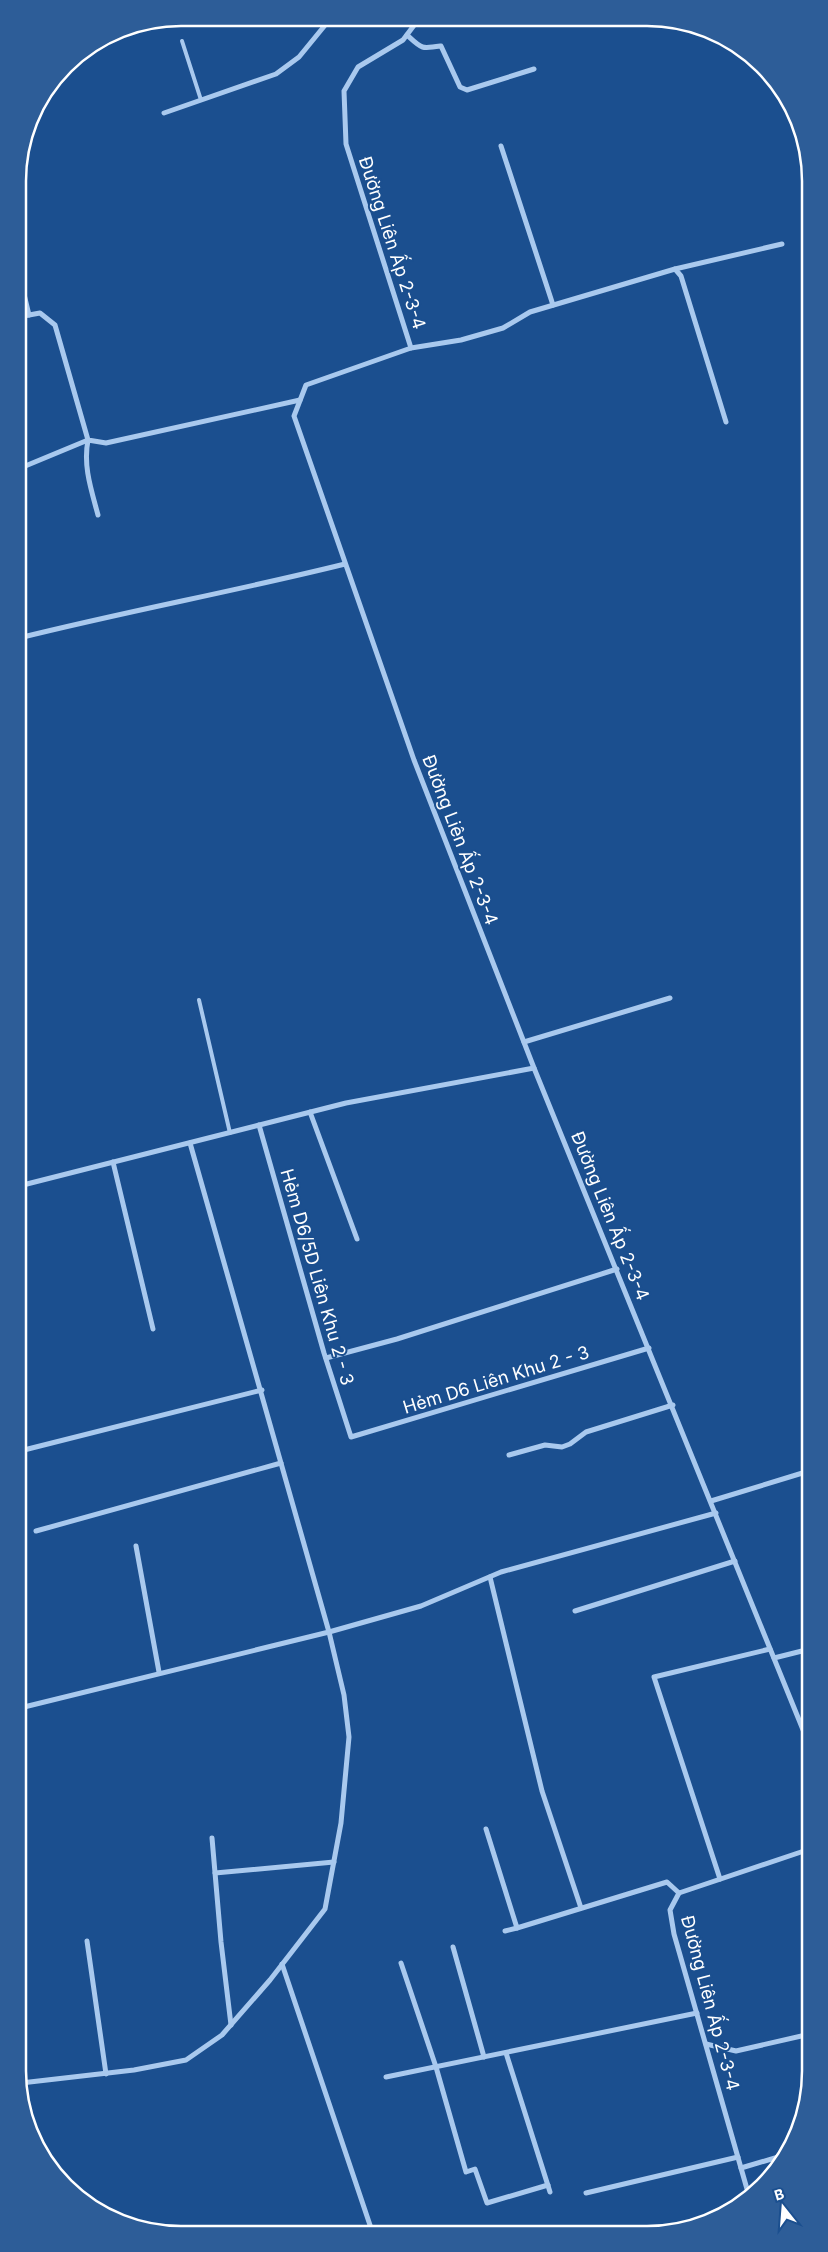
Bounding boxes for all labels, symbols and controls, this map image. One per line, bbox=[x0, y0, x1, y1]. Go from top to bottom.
street label: Đường Liên Ấp 2-3-4 bbox=[355, 153, 434, 332]
street label: Đường Liên Ấp 2-3-4 bbox=[418, 750, 506, 928]
street label: Đường Liên Ấp 2-3-4 bbox=[567, 1127, 658, 1303]
street label: Hẻm D6/5D Liên Khu 2 - 3 bbox=[277, 1166, 358, 1387]
street label: Hẻm D6 Liên Khu 2 - 3 bbox=[400, 1341, 591, 1418]
street label: Đường Liên Ấp 2-3-4 bbox=[677, 1912, 748, 2093]
north arrow bbox=[758, 2182, 808, 2232]
text: B bbox=[772, 2185, 786, 2204]

